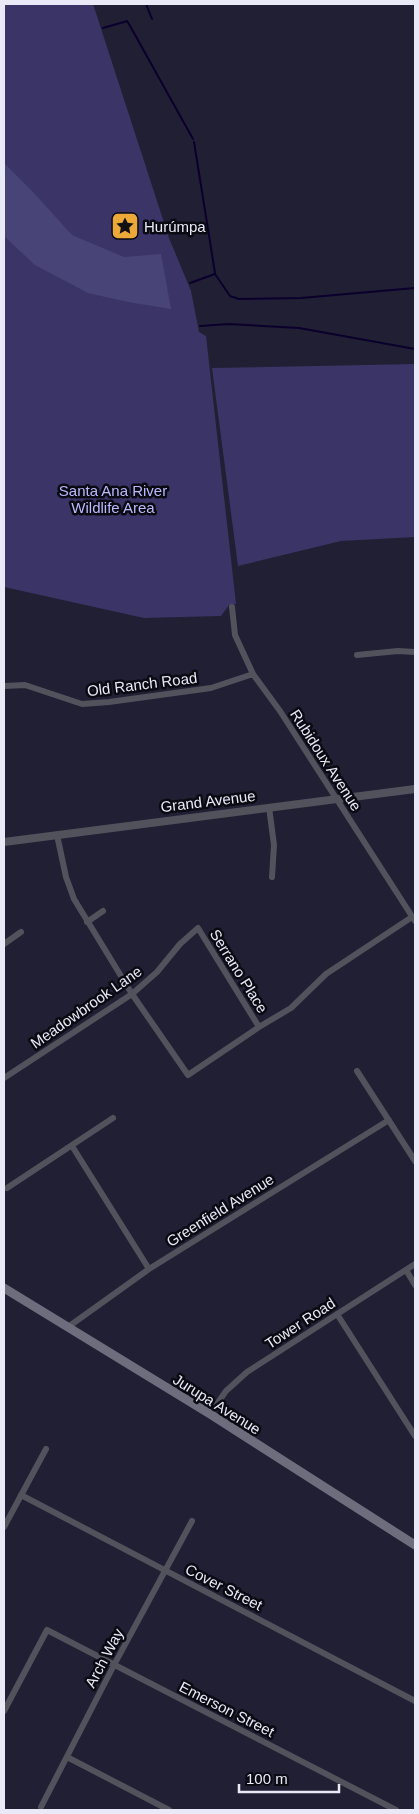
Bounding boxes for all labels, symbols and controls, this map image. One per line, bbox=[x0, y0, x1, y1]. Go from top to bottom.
place icon: Hurúmpa bbox=[110, 211, 140, 241]
place label: Hurúmpa bbox=[144, 218, 206, 235]
park label: Santa Ana River Wildlife Area bbox=[59, 482, 167, 516]
street label: Old Ranch Road bbox=[86, 669, 198, 699]
street label: Rubidoux Avenue bbox=[287, 706, 365, 814]
street label: Grand Avenue bbox=[160, 787, 256, 815]
street label: Serrano Place bbox=[207, 926, 271, 1016]
street label: Meadowbrook Lane bbox=[27, 962, 145, 1052]
street label: Greenfield Avenue bbox=[163, 1170, 277, 1250]
street label: Tower Road bbox=[262, 1294, 338, 1352]
street label: Jurupa Avenue bbox=[170, 1370, 264, 1438]
street label: Cover Street bbox=[183, 1560, 266, 1614]
street label: Arch Way bbox=[81, 1625, 127, 1690]
street label: Emerson Street bbox=[177, 1678, 278, 1741]
scale bar bbox=[239, 1762, 339, 1794]
text: 100 m bbox=[246, 1770, 288, 1787]

